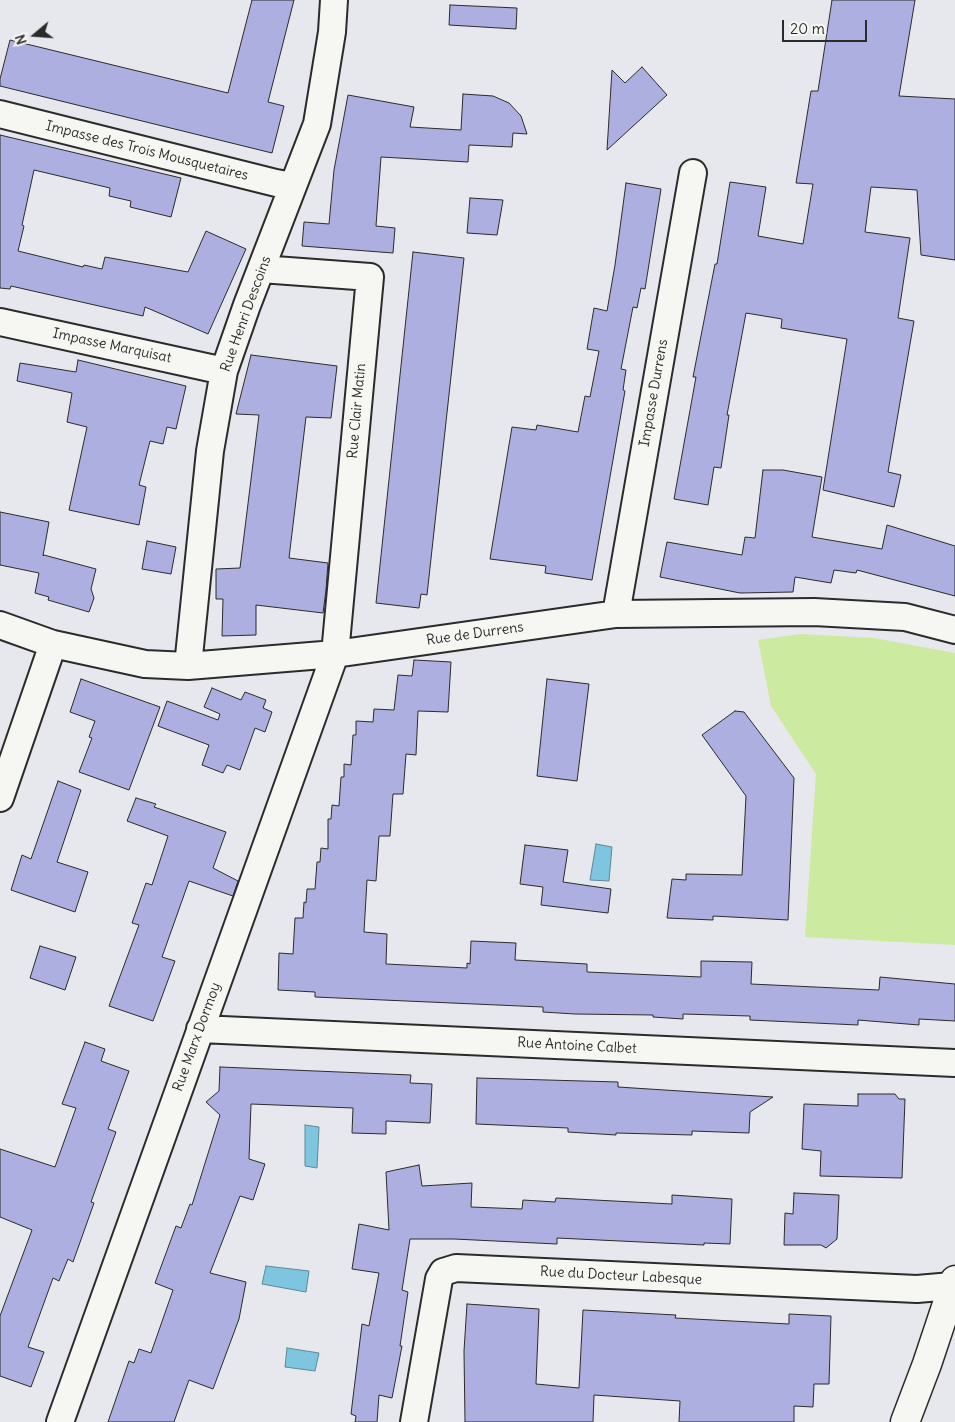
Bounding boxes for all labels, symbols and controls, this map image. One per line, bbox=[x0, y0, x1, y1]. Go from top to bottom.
north arrow bbox=[10, 10, 60, 60]
scale bar bbox=[785, 10, 870, 42]
text: 20 m bbox=[790, 19, 825, 38]
text: N bbox=[11, 32, 31, 47]
street label: Impasse des Trois Mousquetaires bbox=[44, 118, 250, 184]
street label: Rue Henri Descoins bbox=[217, 254, 275, 374]
street label: Impasse Marquisat bbox=[51, 325, 173, 367]
street label: Impasse Durrens bbox=[636, 338, 672, 448]
street label: Rue Clair Matin bbox=[344, 363, 370, 459]
street label: Rue de Durrens bbox=[425, 619, 525, 649]
street label: Rue Marx Dormoy bbox=[170, 980, 224, 1094]
street label: Rue Antoine Calbet bbox=[517, 1034, 637, 1058]
street label: Rue du Docteur Labesque bbox=[539, 1263, 703, 1289]

